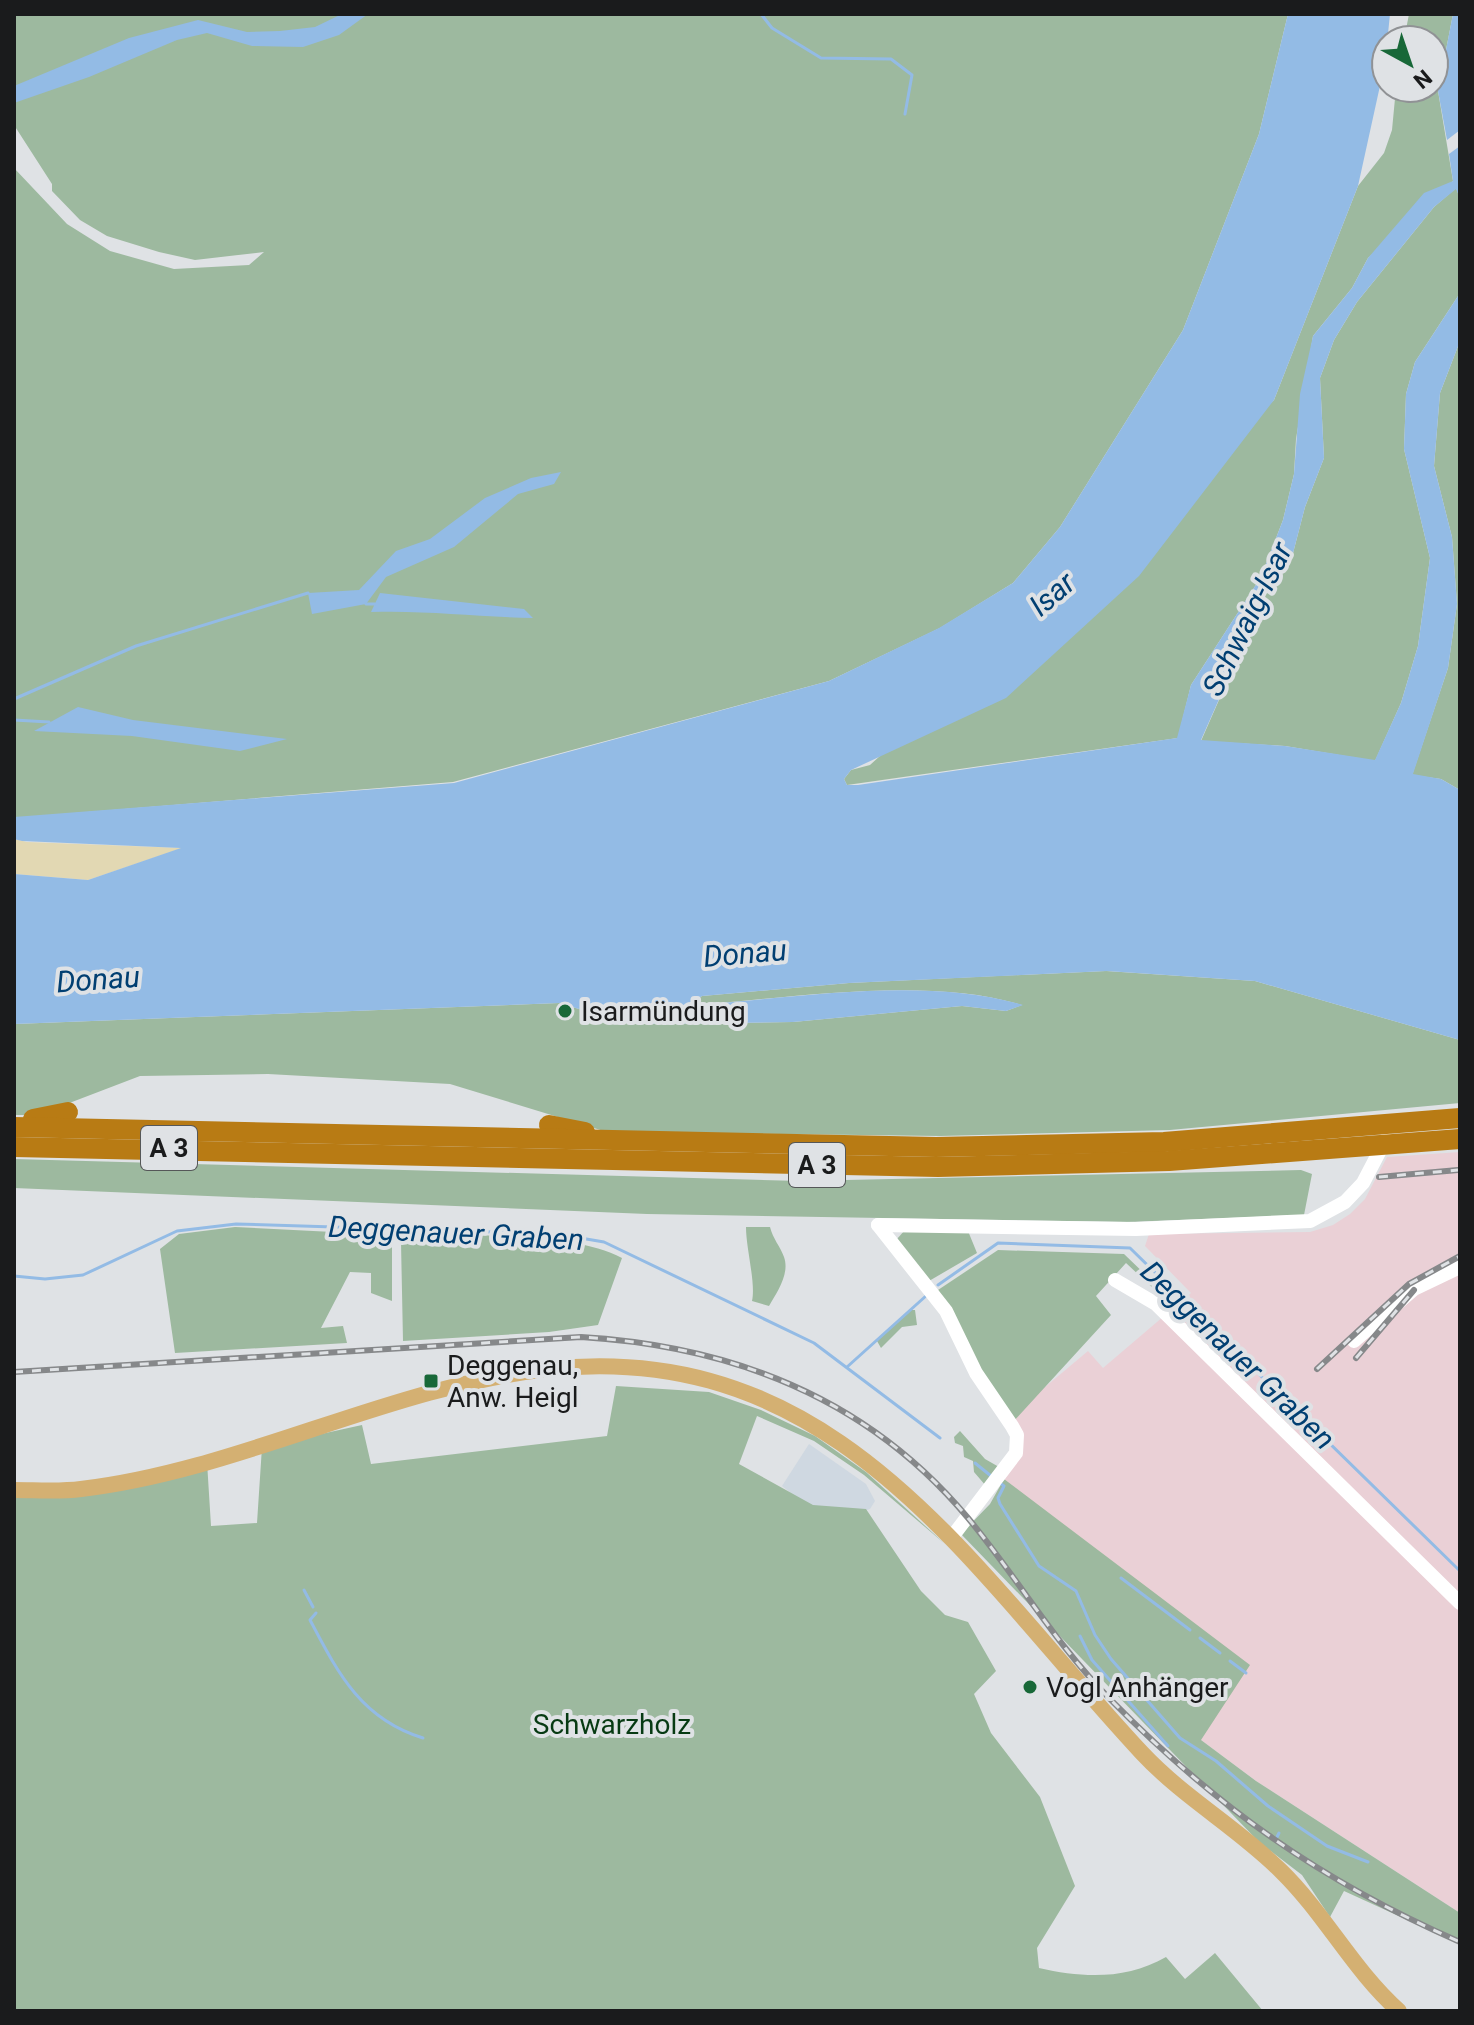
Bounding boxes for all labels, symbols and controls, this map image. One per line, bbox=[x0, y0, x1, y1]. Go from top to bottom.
north arrow bbox=[1370, 24, 1450, 104]
text: N bbox=[1409, 64, 1437, 94]
water label: Schwaig-Isar bbox=[1195, 536, 1300, 701]
water label: Isar bbox=[1022, 564, 1083, 623]
water label: Donau bbox=[702, 932, 788, 974]
water label: Donau bbox=[55, 959, 141, 999]
place label: Isarmündung bbox=[581, 995, 746, 1028]
marker: Isarmündung bbox=[556, 1002, 574, 1020]
road number: A 3 bbox=[141, 1126, 197, 1170]
road number: A 3 bbox=[789, 1143, 845, 1187]
water label: Deggenauer Graben bbox=[327, 1209, 585, 1257]
water label: Deggenauer Graben bbox=[1134, 1253, 1342, 1457]
place label: Deggenau, Anw. Heigl bbox=[447, 1349, 579, 1414]
marker: Deggenau, Anw. Heigl bbox=[422, 1372, 440, 1390]
place label: Vogl Anhänger bbox=[1046, 1671, 1229, 1704]
marker: Vogl Anhänger bbox=[1021, 1678, 1039, 1696]
park label: Schwarzholz bbox=[533, 1708, 691, 1741]

